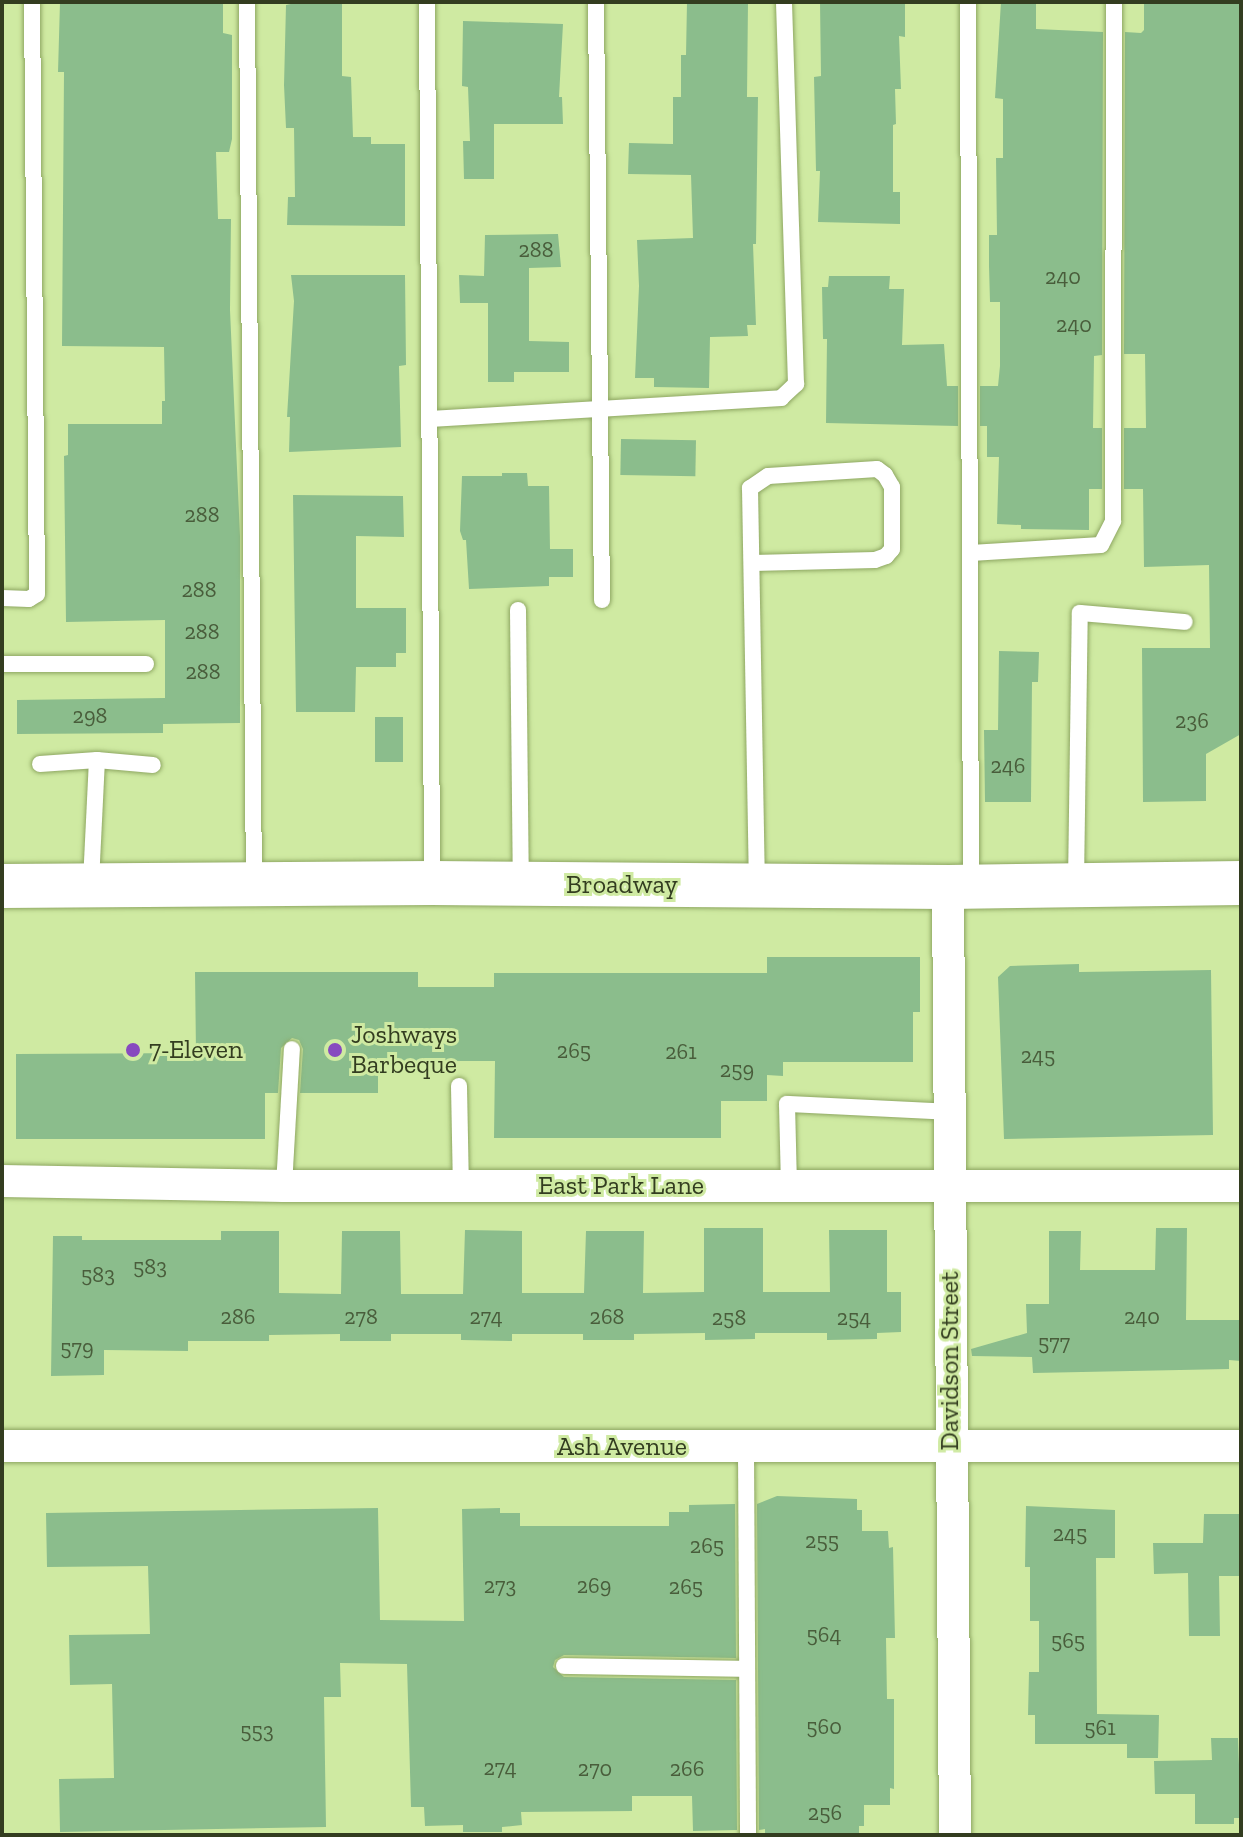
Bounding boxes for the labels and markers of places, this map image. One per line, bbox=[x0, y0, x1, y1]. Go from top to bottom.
place label: Joshways Barbeque bbox=[351, 1019, 457, 1080]
place label: 7-Eleven bbox=[149, 1034, 243, 1066]
marker: 7-Eleven bbox=[124, 1041, 142, 1059]
marker: Joshways Barbeque bbox=[326, 1041, 344, 1059]

